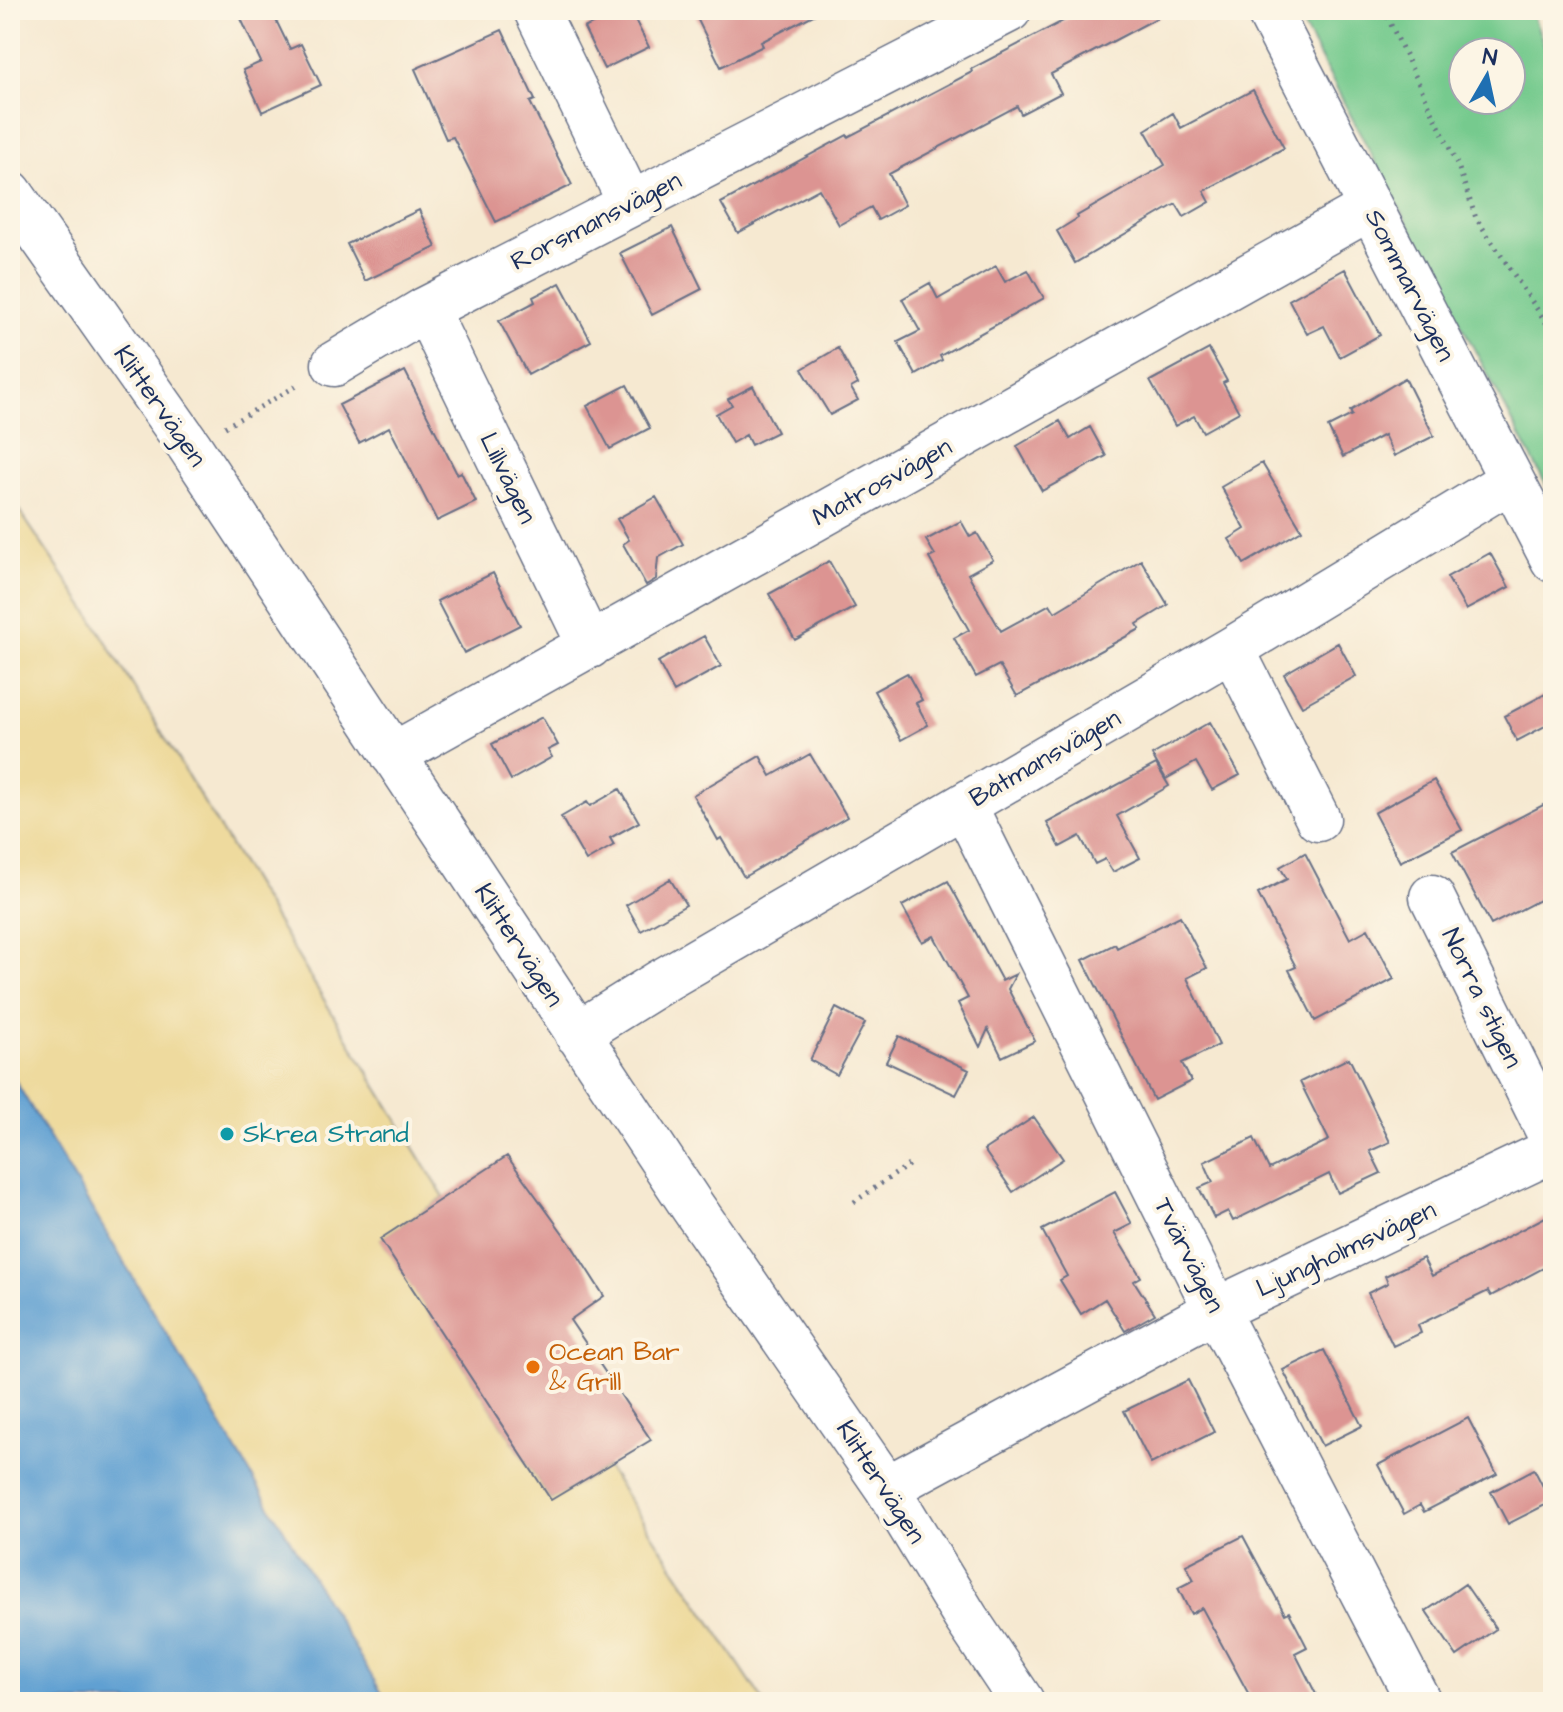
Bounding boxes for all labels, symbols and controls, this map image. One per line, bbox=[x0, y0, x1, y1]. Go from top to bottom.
north arrow bbox=[1447, 36, 1527, 116]
text: N bbox=[1481, 41, 1499, 74]
street label: Rorsmansvägen bbox=[504, 162, 689, 281]
street label: Sommarvägen bbox=[1354, 203, 1464, 368]
street label: Klittervägen bbox=[103, 338, 215, 475]
street label: Lillvägen bbox=[469, 426, 546, 530]
street label: Matrosvägen bbox=[806, 429, 959, 537]
street label: Båtmansvägen bbox=[963, 700, 1128, 818]
street label: Klittervägen bbox=[464, 876, 572, 1015]
street label: Norra stigen bbox=[1431, 922, 1531, 1075]
place label: Skrea Strand bbox=[243, 1116, 409, 1152]
marker: Skrea Strand bbox=[218, 1125, 236, 1143]
street label: Tvärvägen bbox=[1143, 1191, 1233, 1320]
street label: Ljungholmsvägen bbox=[1250, 1192, 1442, 1308]
place label: Ocean Bar & Grill bbox=[549, 1334, 680, 1400]
marker: Ocean Bar & Grill bbox=[524, 1358, 542, 1376]
street label: Klittervägen bbox=[826, 1413, 934, 1552]

